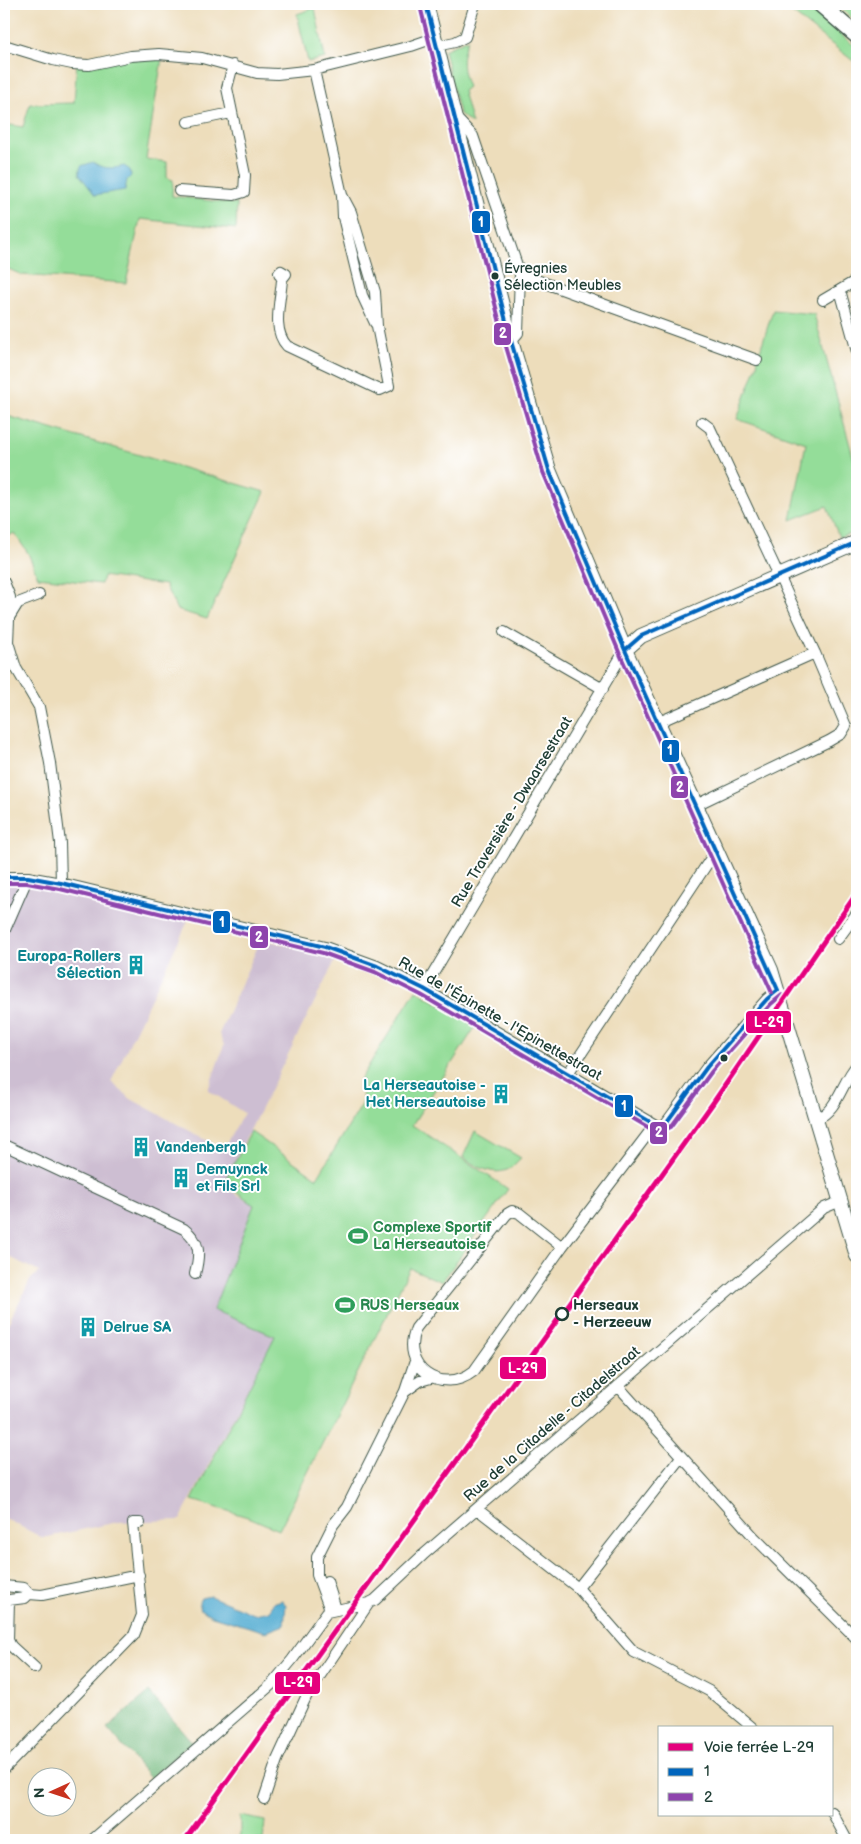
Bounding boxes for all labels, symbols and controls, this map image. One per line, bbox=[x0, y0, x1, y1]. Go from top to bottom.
line badge: 1 bbox=[471, 210, 491, 234]
text: 1 bbox=[478, 214, 484, 231]
place label: Évregnies Sélection Meubles bbox=[504, 259, 621, 294]
marker: Évregnies Sélection Meubles bbox=[490, 271, 500, 281]
line badge: 2 bbox=[493, 322, 512, 346]
text: 2 bbox=[499, 325, 508, 342]
street label: Rue Traversière - Dwaarsestraat bbox=[447, 713, 577, 911]
line badge: 1 bbox=[661, 739, 680, 763]
text: 1 bbox=[667, 742, 673, 759]
line badge: 2 bbox=[670, 775, 689, 799]
text: 2 bbox=[676, 779, 685, 796]
line badge: 1 bbox=[212, 910, 231, 934]
text: 1 bbox=[219, 914, 225, 931]
line badge: 2 bbox=[249, 925, 269, 949]
text: 2 bbox=[255, 929, 264, 946]
place label: Europa-Rollers Sélection bbox=[17, 947, 121, 983]
street label: Rue de l'Épinette - l'Epinettestraat bbox=[395, 953, 606, 1085]
building icon: Europa-Rollers Sélection bbox=[125, 954, 147, 976]
line badge: L-29 bbox=[745, 1010, 792, 1034]
text: L-29 bbox=[754, 1014, 784, 1031]
unlabelled marker bbox=[719, 1053, 729, 1063]
place label: La Herseautoise - Het Herseautoise bbox=[363, 1076, 486, 1112]
building icon: La Herseautoise - Het Herseautoise bbox=[490, 1083, 512, 1105]
line badge: 1 bbox=[614, 1094, 634, 1118]
text: 1 bbox=[621, 1098, 627, 1115]
line badge: 2 bbox=[649, 1121, 668, 1145]
text: 2 bbox=[655, 1124, 664, 1141]
building icon: Vandenbergh bbox=[130, 1136, 152, 1158]
place label: Vandenbergh bbox=[156, 1138, 246, 1157]
place label: Demuynck et Fils Srl bbox=[196, 1160, 268, 1196]
building icon: Demuynck et Fils Srl bbox=[170, 1167, 192, 1189]
place label: Complexe Sportif La Herseautoise bbox=[373, 1218, 492, 1254]
sports icon: Complexe Sportif La Herseautoise bbox=[347, 1225, 369, 1247]
sports icon: RUS Herseaux bbox=[334, 1294, 356, 1316]
place label: RUS Herseaux bbox=[360, 1296, 459, 1315]
place label: Herseaux - Herzeeuw bbox=[573, 1296, 652, 1332]
marker: Herseaux - Herzeeuw bbox=[555, 1307, 569, 1321]
building icon: Delrue SA bbox=[77, 1316, 99, 1338]
place label: Delrue SA bbox=[103, 1318, 172, 1337]
street label: Rue de la Citadelle - Citadelstraat bbox=[460, 1342, 645, 1506]
line badge: L-29 bbox=[499, 1356, 547, 1380]
text: L-29 bbox=[508, 1360, 538, 1377]
line badge: L-29 bbox=[274, 1671, 321, 1695]
text: L-29 bbox=[283, 1674, 313, 1691]
legend bbox=[658, 1726, 834, 1816]
text: Voie ferrée L-29 bbox=[704, 1738, 814, 1757]
text: 1 bbox=[704, 1762, 710, 1781]
north arrow bbox=[28, 1766, 78, 1816]
text: N bbox=[31, 1787, 48, 1798]
text: 2 bbox=[704, 1788, 713, 1807]

